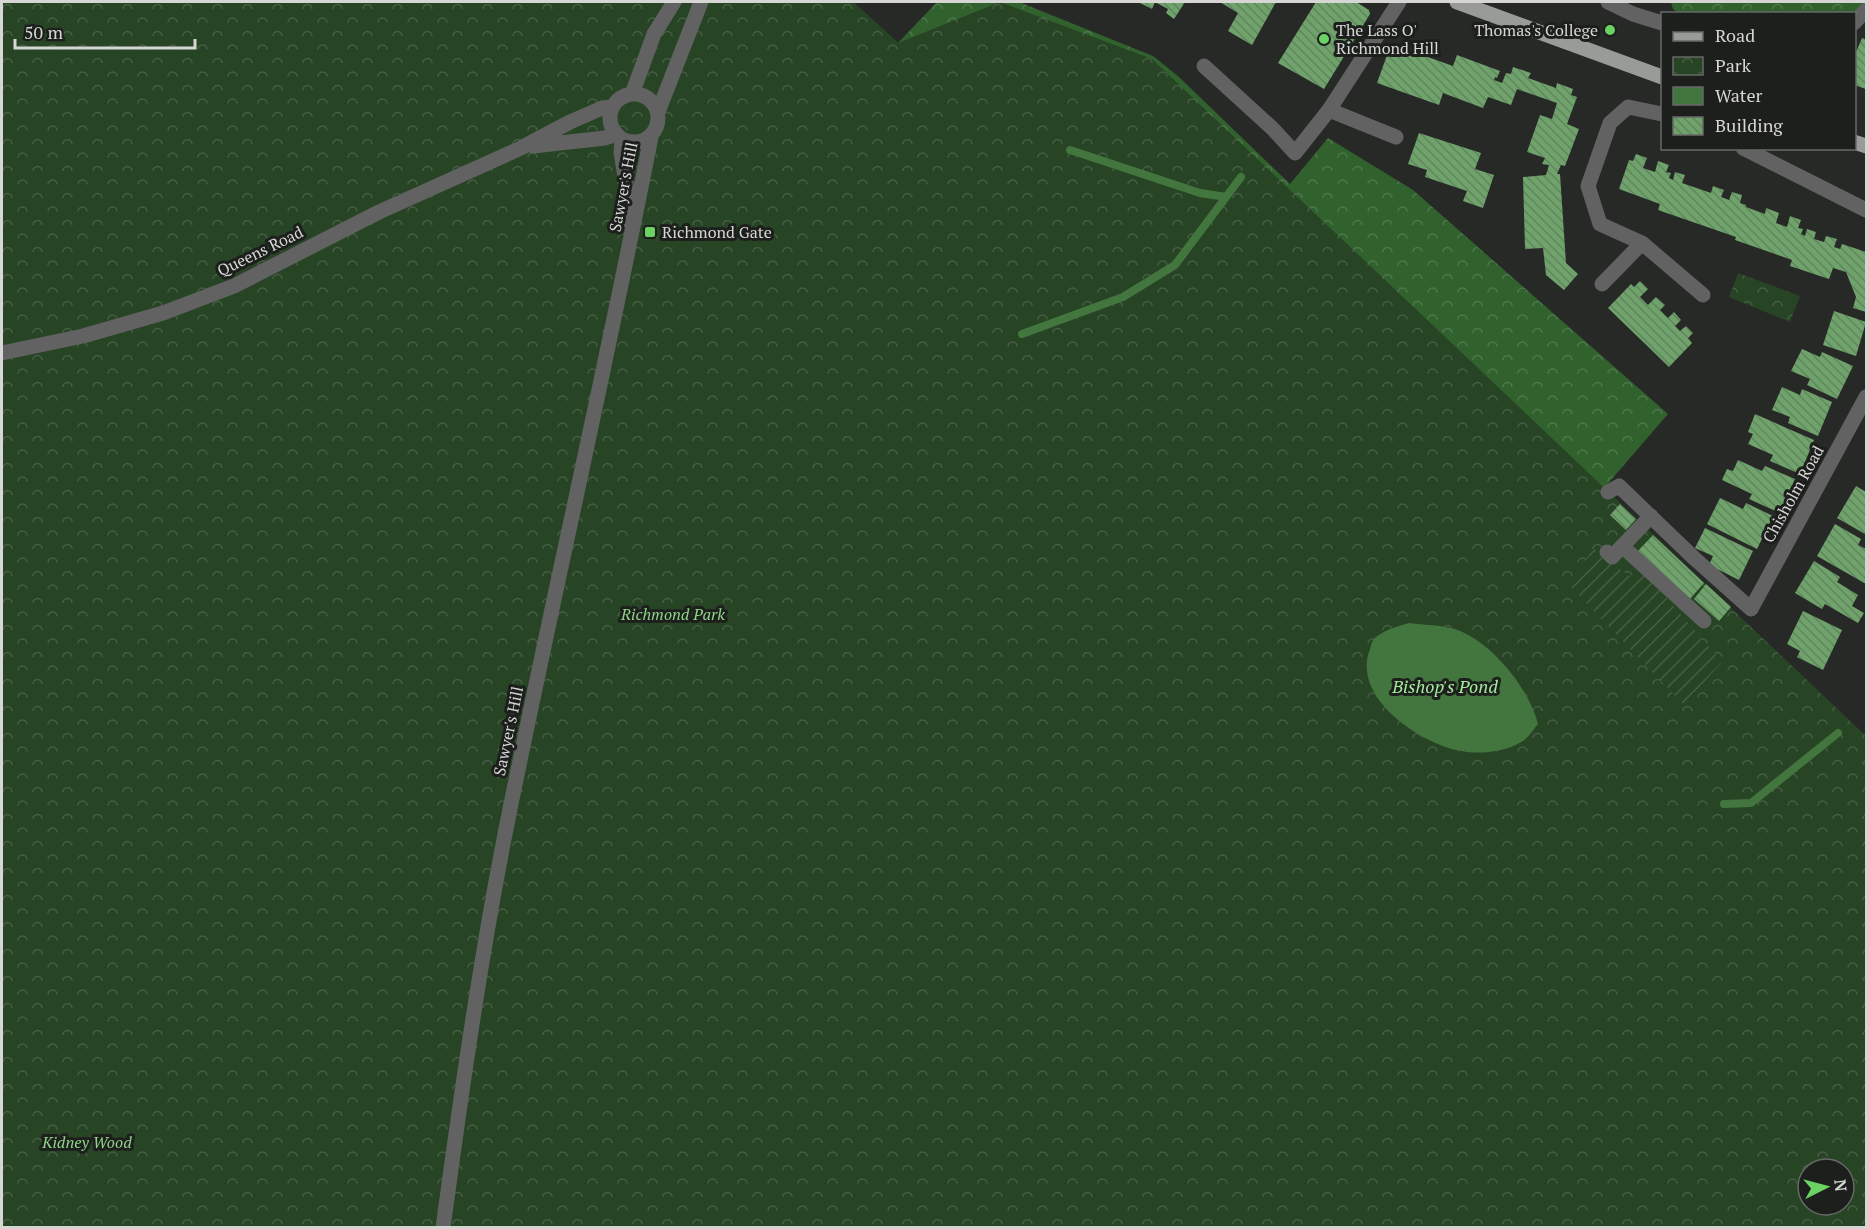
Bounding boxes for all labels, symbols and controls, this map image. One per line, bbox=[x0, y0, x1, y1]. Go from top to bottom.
scale bar bbox=[15, 12, 195, 50]
legend bbox=[1661, 12, 1856, 150]
place label: The Lass O' Richmond Hill bbox=[1336, 19, 1439, 59]
place label: Thomas's College bbox=[1474, 19, 1598, 41]
text: 50 m bbox=[24, 20, 64, 44]
marker: Thomas's College bbox=[1603, 23, 1617, 37]
text: Road bbox=[1715, 23, 1755, 47]
marker: The Lass O' Richmond Hill bbox=[1317, 32, 1331, 46]
text: Park bbox=[1715, 53, 1752, 77]
text: Water bbox=[1715, 83, 1762, 107]
text: Building bbox=[1715, 113, 1783, 137]
street label: Sawyer's Hill bbox=[604, 140, 642, 234]
street label: Queens Road bbox=[213, 221, 307, 281]
place label: Richmond Gate bbox=[662, 221, 772, 243]
marker: Richmond Gate bbox=[643, 225, 657, 239]
street label: Chisholm Road bbox=[1757, 441, 1829, 547]
park label: Richmond Park bbox=[620, 603, 725, 625]
water label: Bishop's Pond bbox=[1391, 674, 1498, 698]
street label: Sawyer's Hill bbox=[488, 684, 528, 778]
park label: Kidney Wood bbox=[41, 1131, 132, 1153]
north arrow bbox=[1796, 1157, 1856, 1217]
text: N bbox=[1829, 1178, 1852, 1193]

